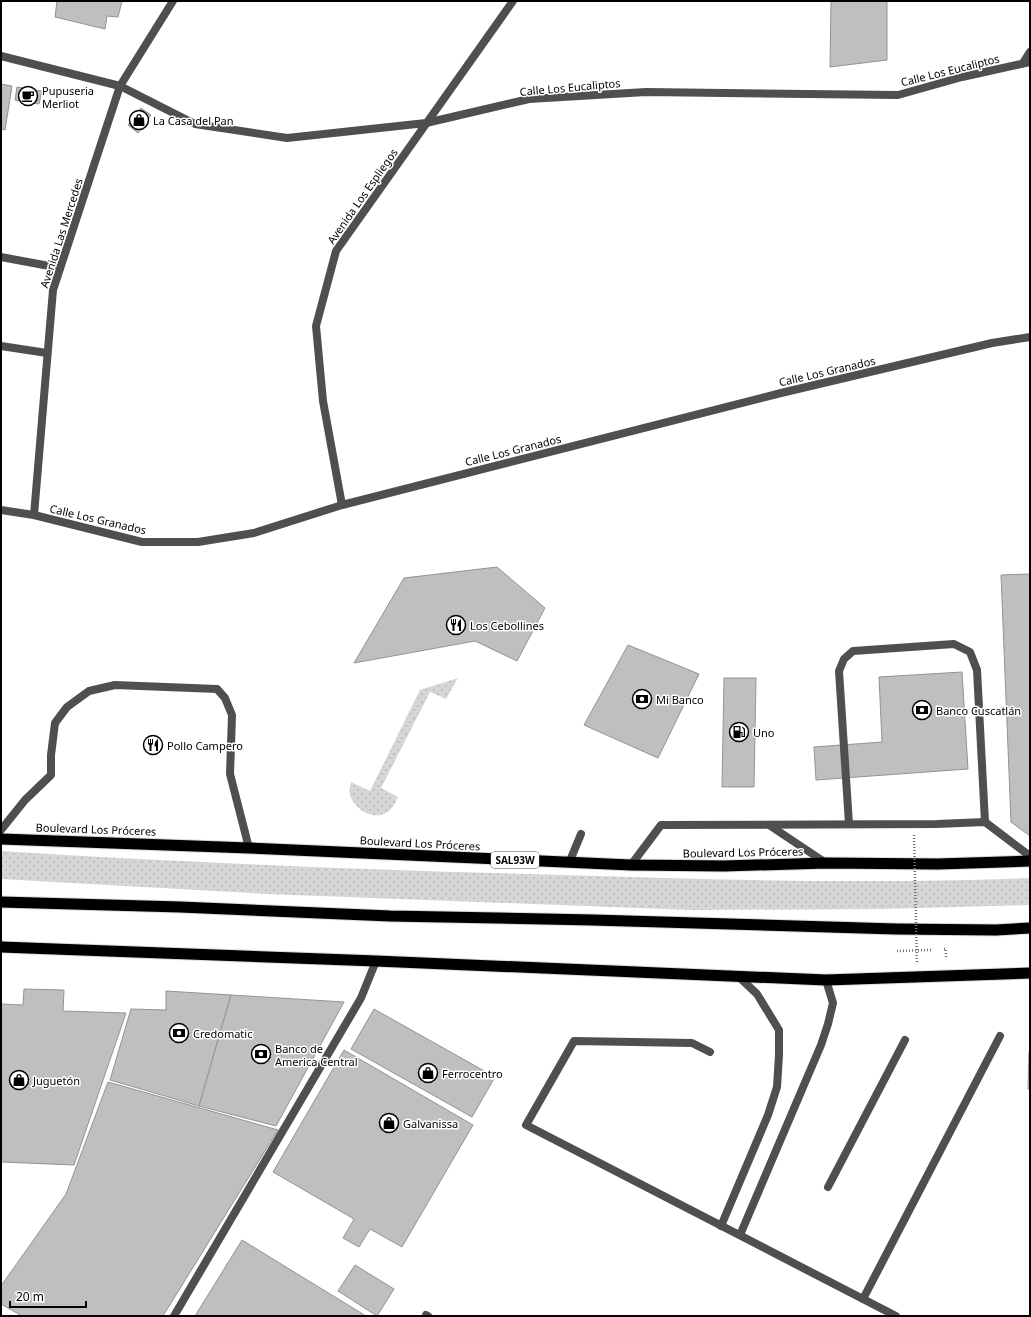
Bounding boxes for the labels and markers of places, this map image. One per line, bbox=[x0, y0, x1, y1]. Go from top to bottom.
place label: Pupuseria Merliot bbox=[42, 83, 94, 111]
cafe icon: Pupuseria Merliot bbox=[17, 85, 39, 107]
shop icon: La Casa del Pan bbox=[128, 109, 150, 131]
place label: La Casa del Pan bbox=[153, 113, 234, 128]
restaurant icon: Los Cebollines bbox=[445, 614, 467, 636]
place label: Los Cebollines bbox=[470, 618, 544, 633]
bank icon: Mi Banco bbox=[631, 688, 653, 710]
place label: Mi Banco bbox=[656, 692, 704, 707]
bank icon: Banco Cuscatlán bbox=[911, 699, 933, 721]
place label: Banco Cuscatlán bbox=[936, 703, 1021, 718]
fuel station icon: Uno bbox=[728, 721, 750, 743]
place label: Uno bbox=[753, 725, 775, 740]
restaurant icon: Pollo Campero bbox=[142, 734, 164, 756]
place label: Pollo Campero bbox=[167, 738, 243, 753]
bank icon: Credomatic bbox=[168, 1022, 190, 1044]
place label: Credomatic bbox=[193, 1026, 252, 1041]
place label: Banco de America Central bbox=[275, 1041, 357, 1069]
bank icon: Banco de America Central bbox=[250, 1043, 272, 1065]
shop icon: Ferrocentro bbox=[417, 1062, 439, 1084]
place label: Ferrocentro bbox=[442, 1066, 503, 1081]
shop icon: Juguetón bbox=[8, 1069, 30, 1091]
place label: Juguetón bbox=[32, 1073, 80, 1088]
shop icon: Galvanissa bbox=[378, 1112, 400, 1134]
place label: Galvanissa bbox=[403, 1116, 458, 1131]

